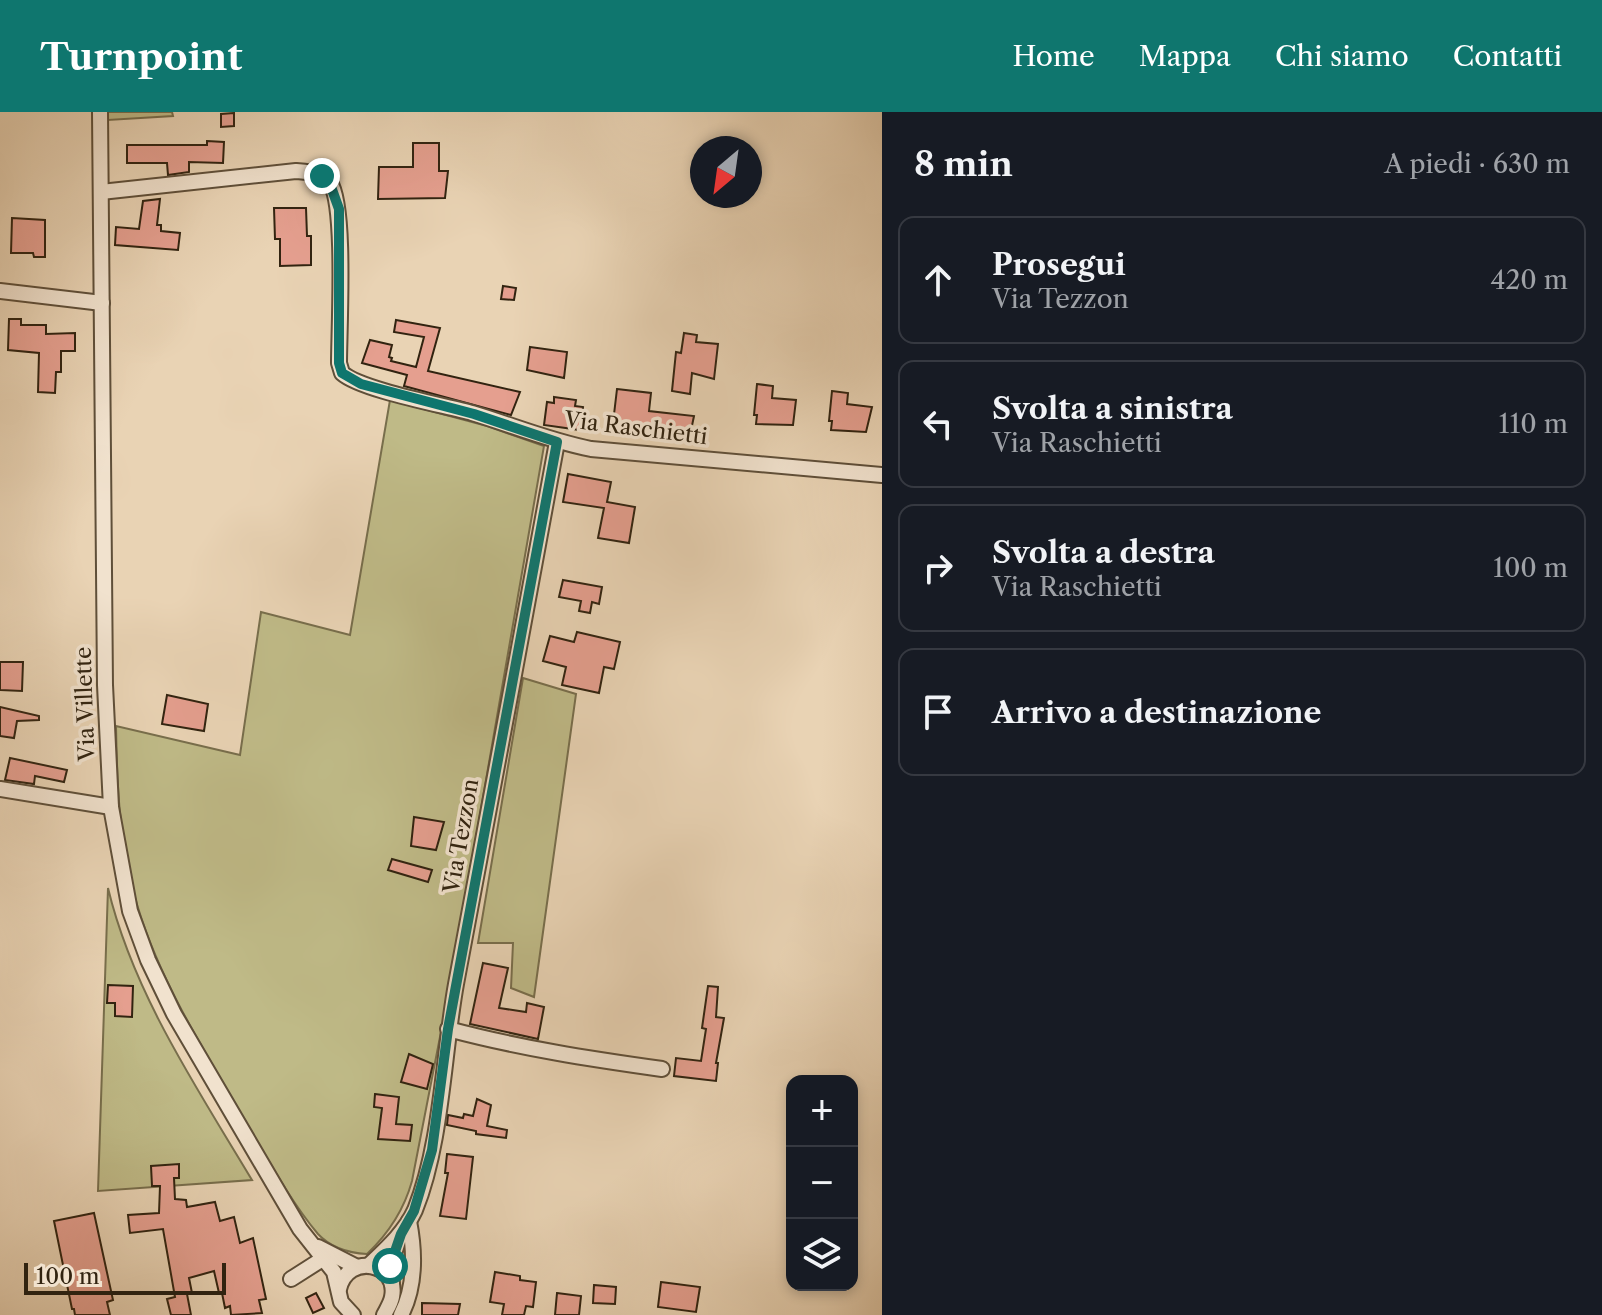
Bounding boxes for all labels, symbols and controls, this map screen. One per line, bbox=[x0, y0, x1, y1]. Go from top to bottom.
text: Turnpoint bbox=[40, 33, 242, 80]
text: Home bbox=[1013, 39, 1095, 73]
text: Mappa bbox=[1139, 39, 1231, 73]
text: Chi siamo bbox=[1275, 39, 1409, 73]
text: Contatti bbox=[1453, 39, 1562, 73]
north arrow bbox=[690, 136, 762, 208]
text: 8 min bbox=[914, 143, 1013, 185]
text: A piedi · 630 m bbox=[1384, 148, 1570, 180]
route end bbox=[304, 158, 340, 194]
text: Prosegui bbox=[992, 246, 1126, 283]
icon: ahead bbox=[916, 258, 960, 302]
text: 420 m bbox=[1490, 264, 1568, 296]
text: Via Tezzon bbox=[992, 283, 1129, 315]
text: Svolta a sinistra bbox=[992, 390, 1233, 427]
icon: left bbox=[916, 402, 960, 446]
street label: Via Raschietti bbox=[562, 406, 709, 450]
text: 110 m bbox=[1499, 408, 1568, 440]
text: Via Raschietti bbox=[992, 427, 1162, 459]
text: Svolta a destra bbox=[992, 534, 1215, 571]
icon: right bbox=[916, 546, 960, 590]
text: 100 m bbox=[1493, 552, 1568, 584]
text: Via Raschietti bbox=[992, 571, 1162, 603]
street label: Via Villette bbox=[70, 646, 101, 763]
icon: arrive bbox=[916, 690, 960, 734]
text: Arrivo a destinazione bbox=[992, 694, 1321, 731]
street label: Via Tezzon bbox=[437, 776, 484, 896]
map controls bbox=[786, 1075, 858, 1291]
button: + bbox=[786, 1075, 858, 1147]
button: − bbox=[786, 1147, 858, 1219]
button: layers bbox=[786, 1219, 858, 1291]
route start bbox=[372, 1248, 408, 1284]
scale bar bbox=[24, 1259, 226, 1295]
text: 100 m bbox=[36, 1263, 99, 1290]

